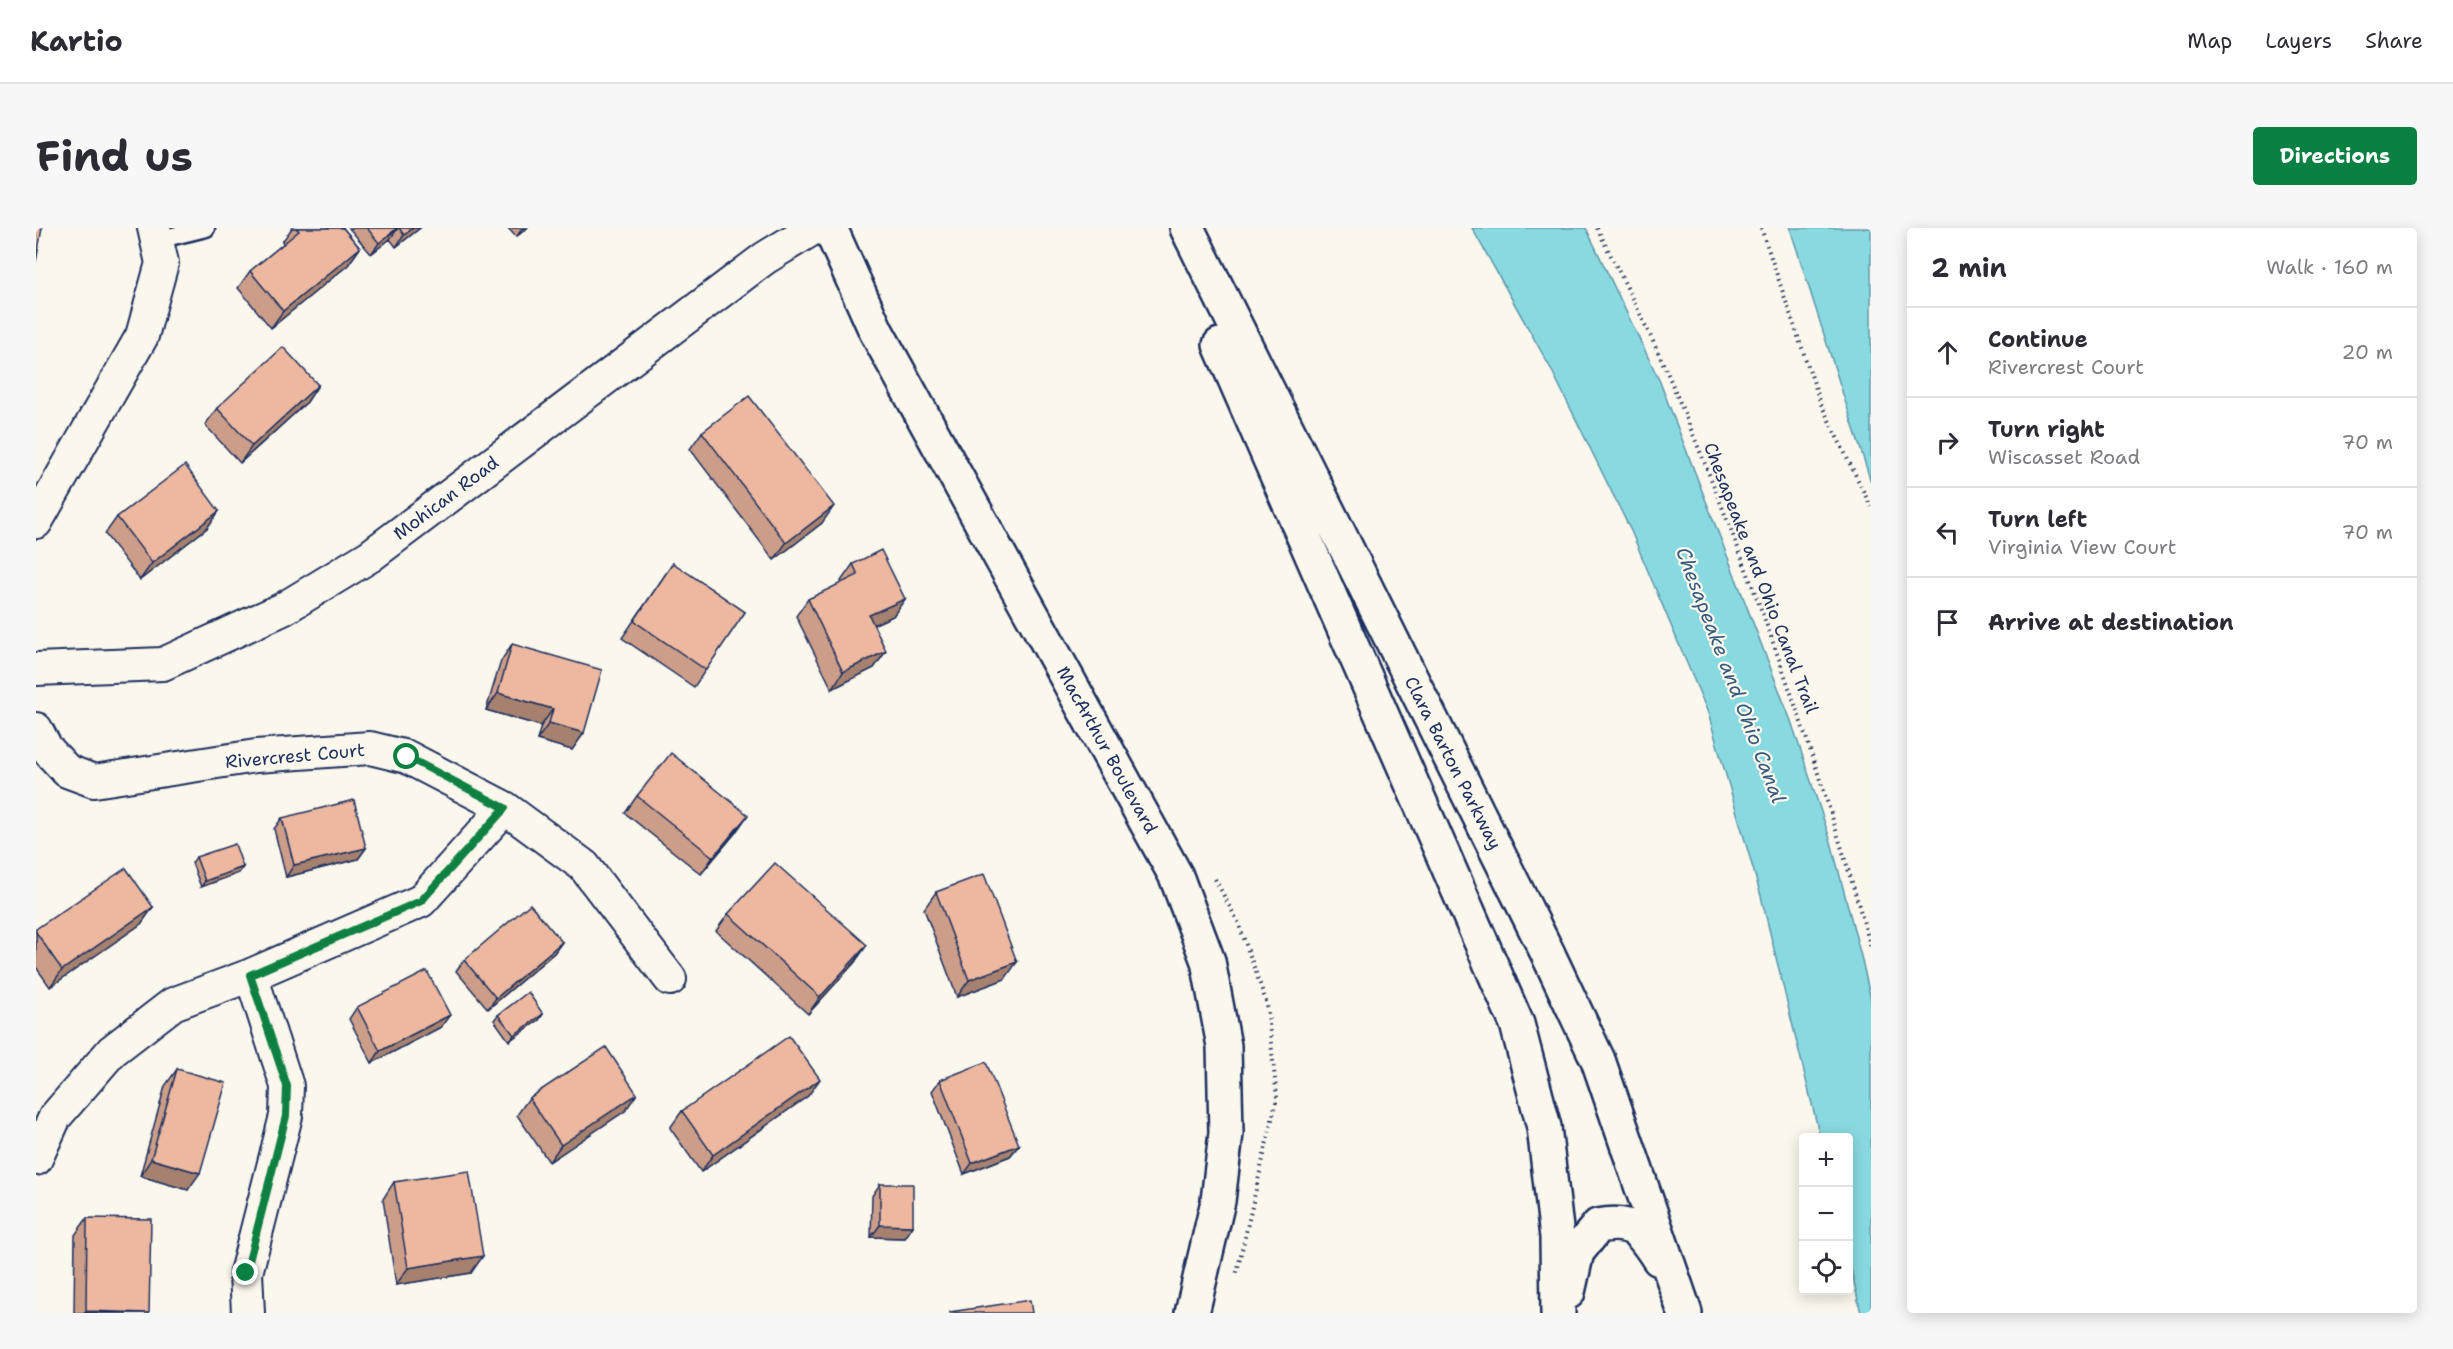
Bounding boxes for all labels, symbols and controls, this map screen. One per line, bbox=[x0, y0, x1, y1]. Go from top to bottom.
text: Kartio bbox=[30, 22, 123, 60]
text: Map bbox=[2187, 27, 2232, 55]
text: Layers bbox=[2265, 27, 2332, 55]
text: Share bbox=[2365, 27, 2423, 55]
button: Directions bbox=[2253, 127, 2417, 185]
text: Find us bbox=[36, 128, 193, 184]
text: 2 min bbox=[1931, 250, 2007, 285]
text: Walk · 160 m bbox=[2266, 254, 2393, 280]
text: Continue bbox=[1988, 325, 2088, 354]
icon: ahead bbox=[1931, 336, 1964, 369]
text: 20 m bbox=[2342, 339, 2393, 365]
text: Rivercrest Court bbox=[1988, 354, 2144, 380]
text: Turn right bbox=[1988, 415, 2105, 444]
icon: right bbox=[1931, 426, 1964, 459]
text: 70 m bbox=[2341, 429, 2393, 455]
street label: Chesapeake and Ohio Canal Trail bbox=[1699, 439, 1823, 717]
text: Wiscasset Road bbox=[1988, 444, 2140, 470]
street label: Mohican Road bbox=[388, 450, 504, 546]
text: Turn left bbox=[1988, 505, 2087, 534]
icon: left bbox=[1931, 516, 1964, 549]
text: 70 m bbox=[2341, 519, 2393, 545]
text: Virginia View Court bbox=[1988, 534, 2176, 560]
water label: Chesapeake and Ohio Canal bbox=[1671, 543, 1791, 807]
icon: arrive bbox=[1931, 606, 1964, 639]
text: Arrive at destination bbox=[1988, 608, 2234, 637]
street label: MacArthur Boulevard bbox=[1051, 662, 1163, 838]
street label: Clara Barton Parkway bbox=[1399, 672, 1507, 854]
street label: Rivercrest Court bbox=[224, 738, 366, 774]
route start bbox=[393, 743, 419, 769]
map controls bbox=[1799, 1133, 1853, 1295]
button: + bbox=[1799, 1133, 1853, 1187]
button: − bbox=[1799, 1187, 1853, 1241]
button: locate bbox=[1799, 1241, 1853, 1295]
route end bbox=[232, 1259, 258, 1285]

